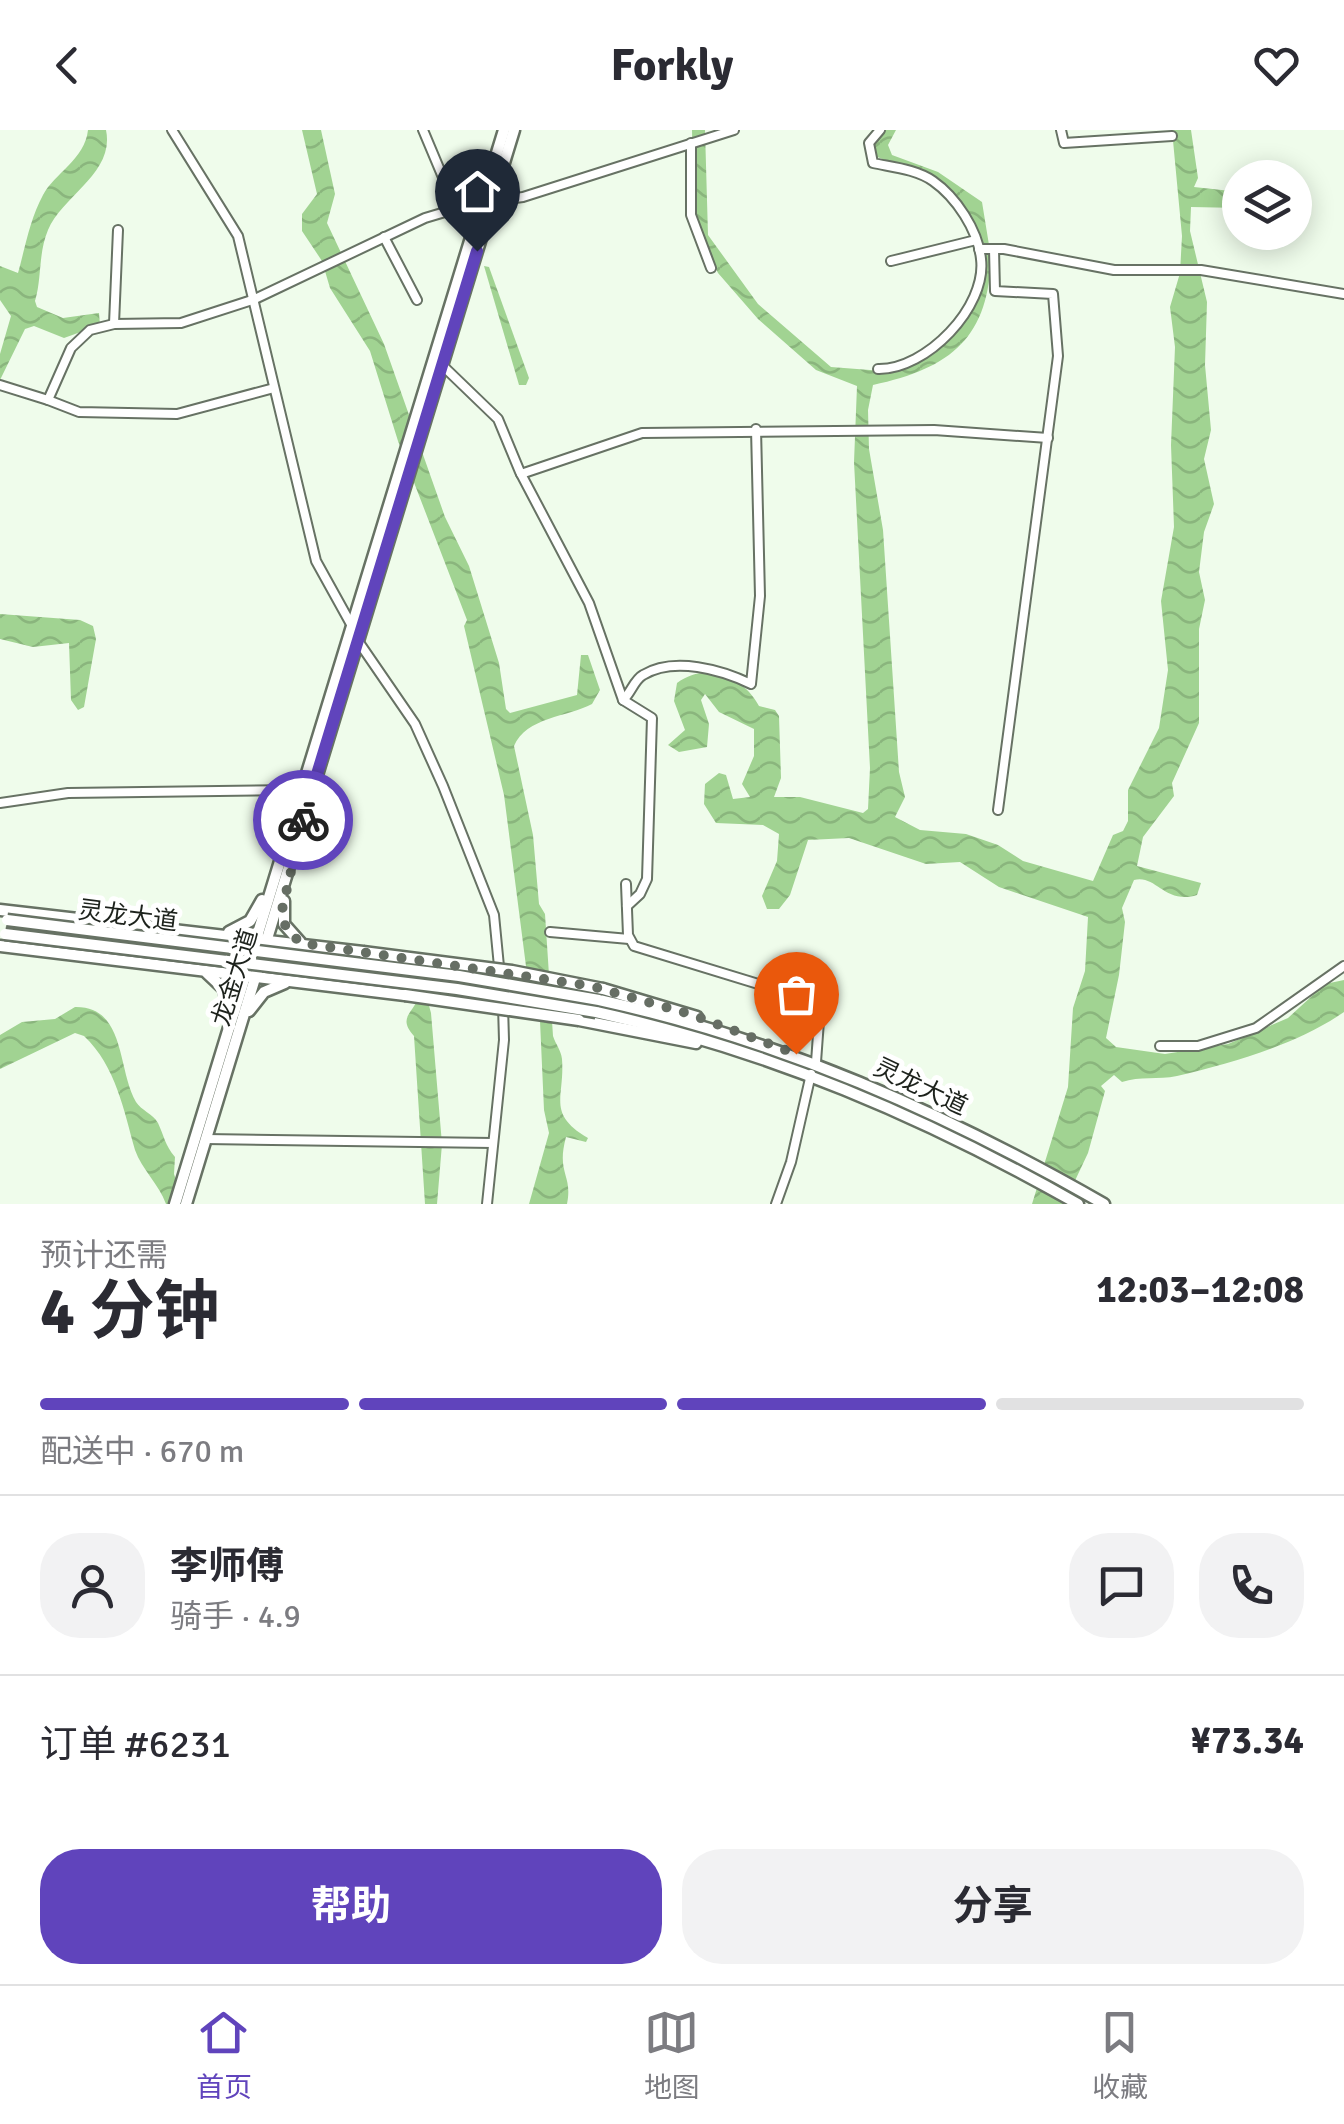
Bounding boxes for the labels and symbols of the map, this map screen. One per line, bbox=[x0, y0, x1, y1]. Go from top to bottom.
pin bbox=[435, 149, 520, 252]
courier bbox=[253, 770, 353, 870]
street label: 灵龙大道 bbox=[76, 894, 179, 937]
street label: 龙金大道 bbox=[205, 925, 264, 1030]
pin bbox=[754, 952, 839, 1055]
street label: 灵龙大道 bbox=[869, 1051, 973, 1122]

